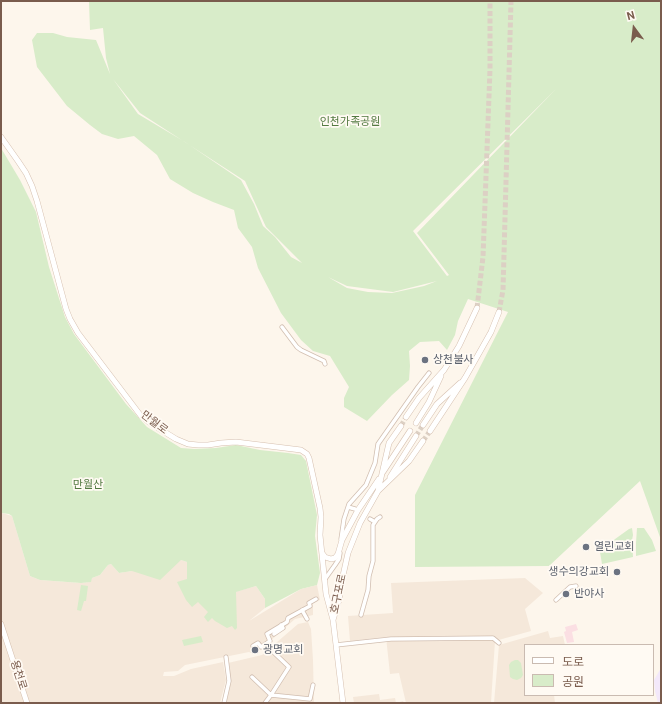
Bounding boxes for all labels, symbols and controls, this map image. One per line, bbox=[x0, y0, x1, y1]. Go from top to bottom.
north arrow bbox=[614, 8, 654, 48]
text: N bbox=[625, 9, 636, 23]
park label: 인천가족공원 bbox=[320, 115, 380, 129]
place label: 상천불사 bbox=[433, 353, 473, 367]
marker: 상천불사 bbox=[420, 355, 430, 365]
street label: 만월로 bbox=[138, 409, 170, 437]
park label: 만월산 bbox=[73, 478, 103, 492]
place label: 열린교회 bbox=[594, 540, 634, 554]
marker: 열린교회 bbox=[581, 542, 591, 552]
place label: 생수의강교회 bbox=[548, 565, 609, 579]
marker: 생수의강교회 bbox=[612, 567, 622, 577]
street label: 호구포로 bbox=[328, 573, 350, 615]
place label: 반야사 bbox=[574, 587, 604, 601]
marker: 반야사 bbox=[561, 589, 571, 599]
place label: 광명교회 bbox=[263, 643, 303, 657]
legend bbox=[524, 644, 654, 696]
marker: 광명교회 bbox=[250, 645, 260, 655]
text: 도로 bbox=[562, 655, 584, 669]
street label: 용천로 bbox=[7, 659, 29, 691]
text: 공원 bbox=[562, 675, 584, 689]

